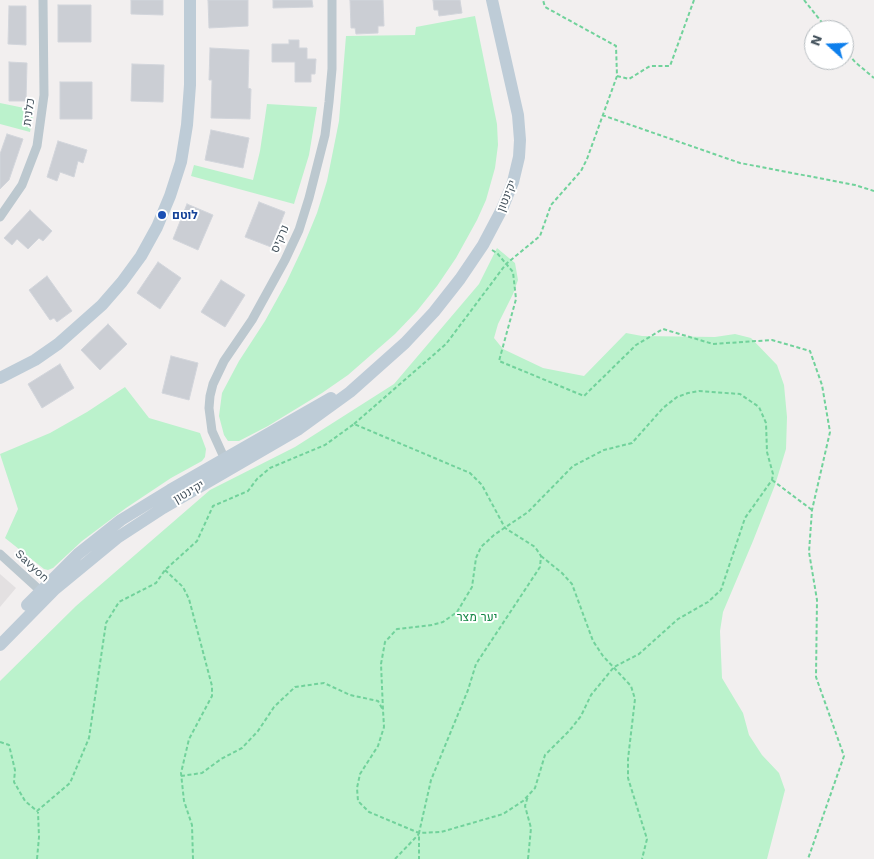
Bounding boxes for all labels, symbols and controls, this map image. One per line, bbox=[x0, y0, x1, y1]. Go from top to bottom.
north arrow bbox=[804, 20, 854, 70]
text: N bbox=[807, 33, 825, 48]
street label: כלנית bbox=[20, 97, 38, 127]
street label: יקינטון bbox=[494, 178, 520, 214]
place label: לוטם bbox=[172, 208, 198, 222]
marker: לוטם bbox=[156, 209, 168, 221]
street label: נרקיס bbox=[268, 223, 292, 255]
street label: יקינטון bbox=[171, 477, 207, 507]
street label: Savyon bbox=[12, 547, 52, 585]
park label: יער מצר bbox=[457, 610, 497, 624]

